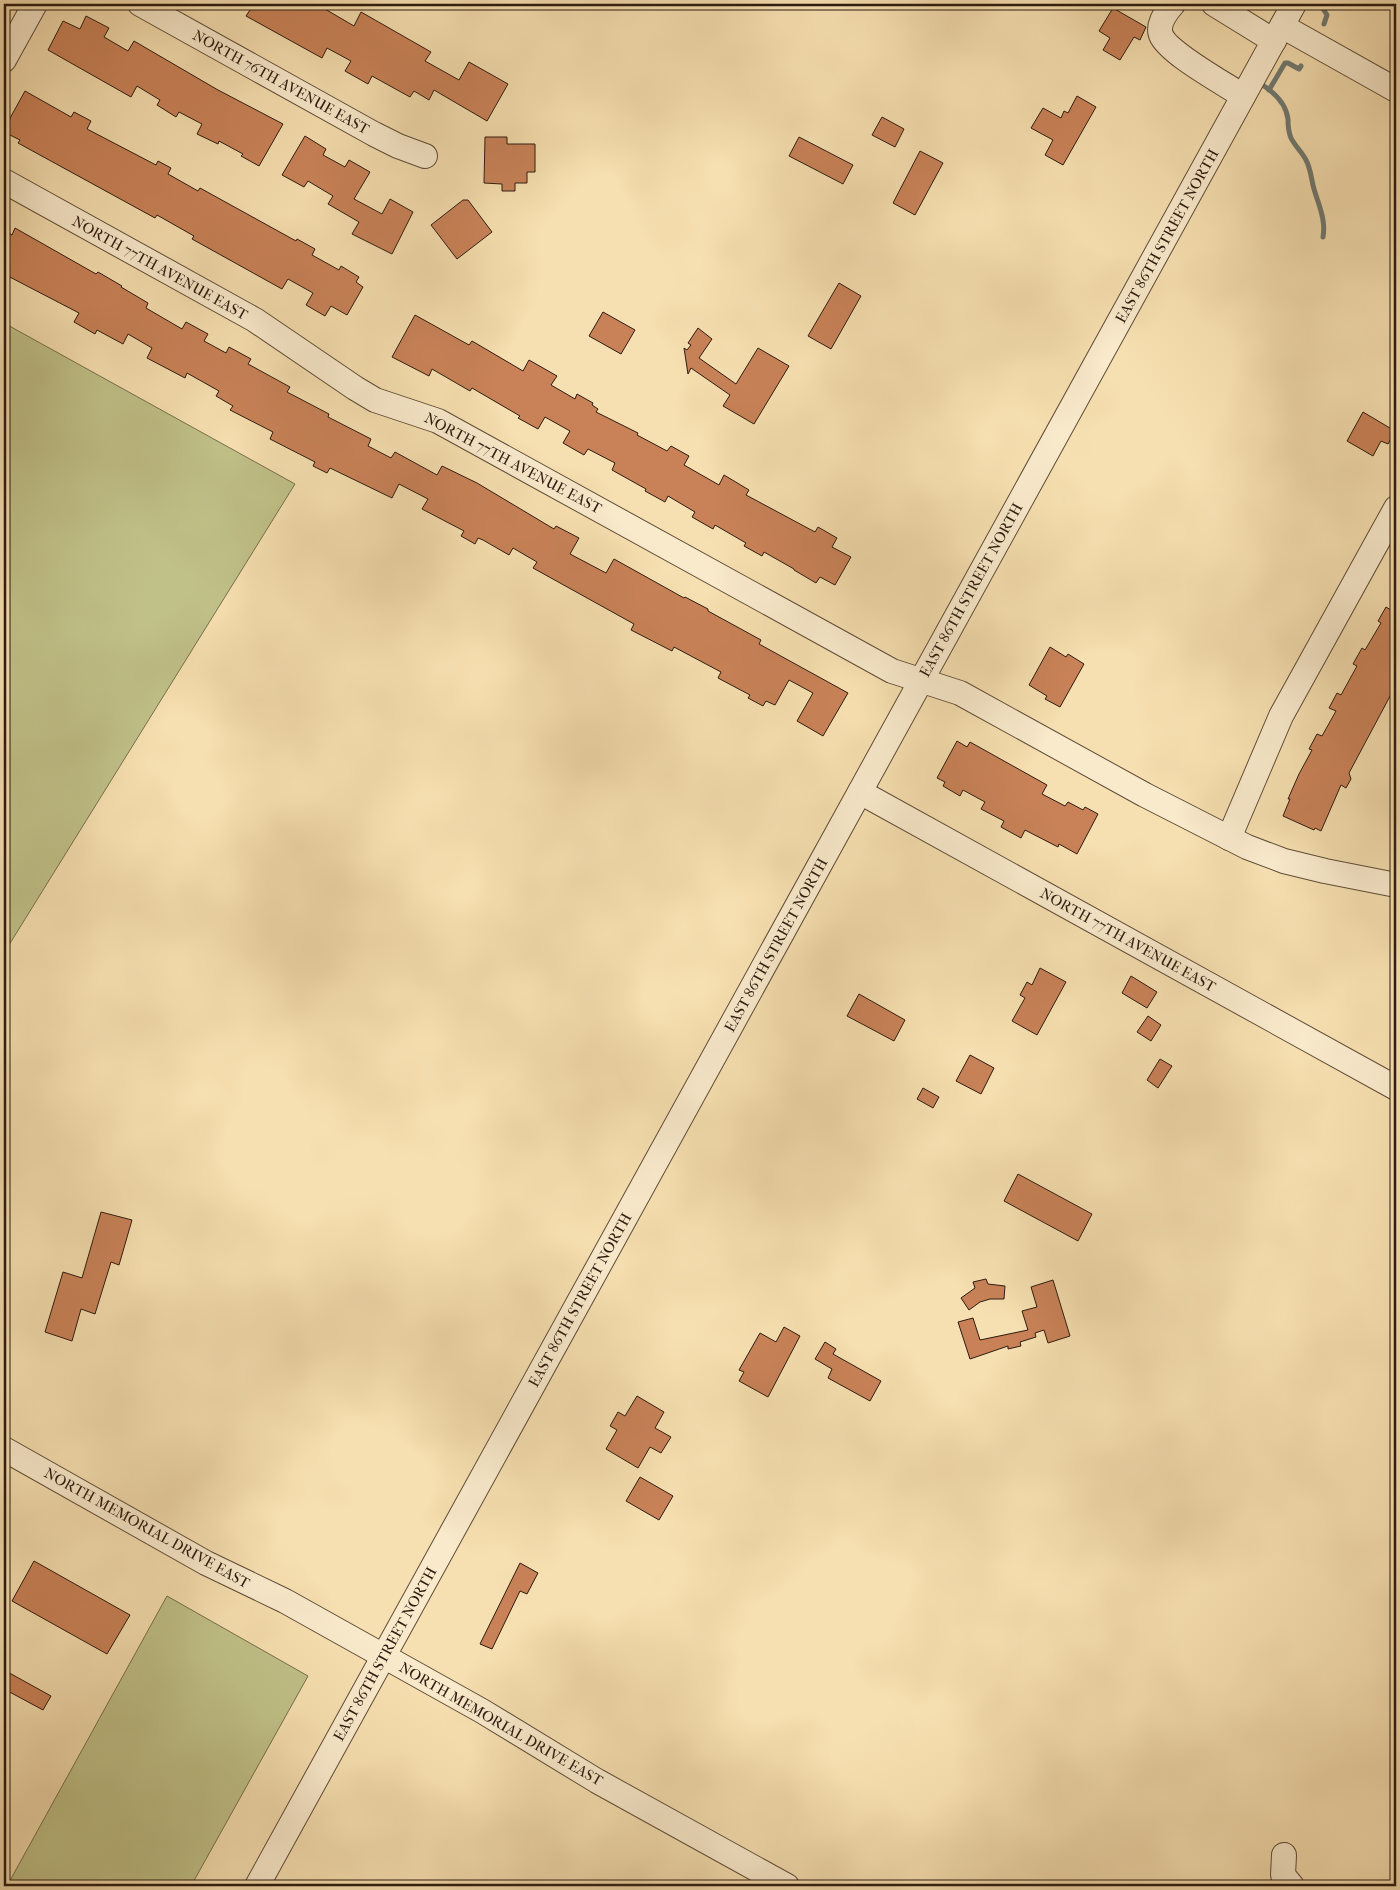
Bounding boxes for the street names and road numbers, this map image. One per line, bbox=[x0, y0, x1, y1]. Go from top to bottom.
street label: NORTH 76TH AVENUE EAST bbox=[190, 26, 373, 139]
street label: EAST 86TH STREET NORTH bbox=[1111, 146, 1223, 326]
street label: NORTH 77TH AVENUE EAST bbox=[69, 212, 252, 324]
street label: NORTH 77TH AVENUE EAST bbox=[421, 409, 605, 518]
street label: EAST 86TH STREET NORTH bbox=[915, 500, 1027, 680]
street label: EAST 86TH STREET NORTH bbox=[720, 855, 832, 1035]
street label: NORTH 77TH AVENUE EAST bbox=[1037, 884, 1220, 996]
street label: EAST 86TH STREET NORTH bbox=[524, 1210, 636, 1390]
street label: NORTH MEMORIAL DRIVE EAST bbox=[41, 1464, 254, 1593]
street label: EAST 86TH STREET NORTH bbox=[329, 1564, 441, 1744]
street label: NORTH MEMORIAL DRIVE EAST bbox=[396, 1658, 607, 1790]

